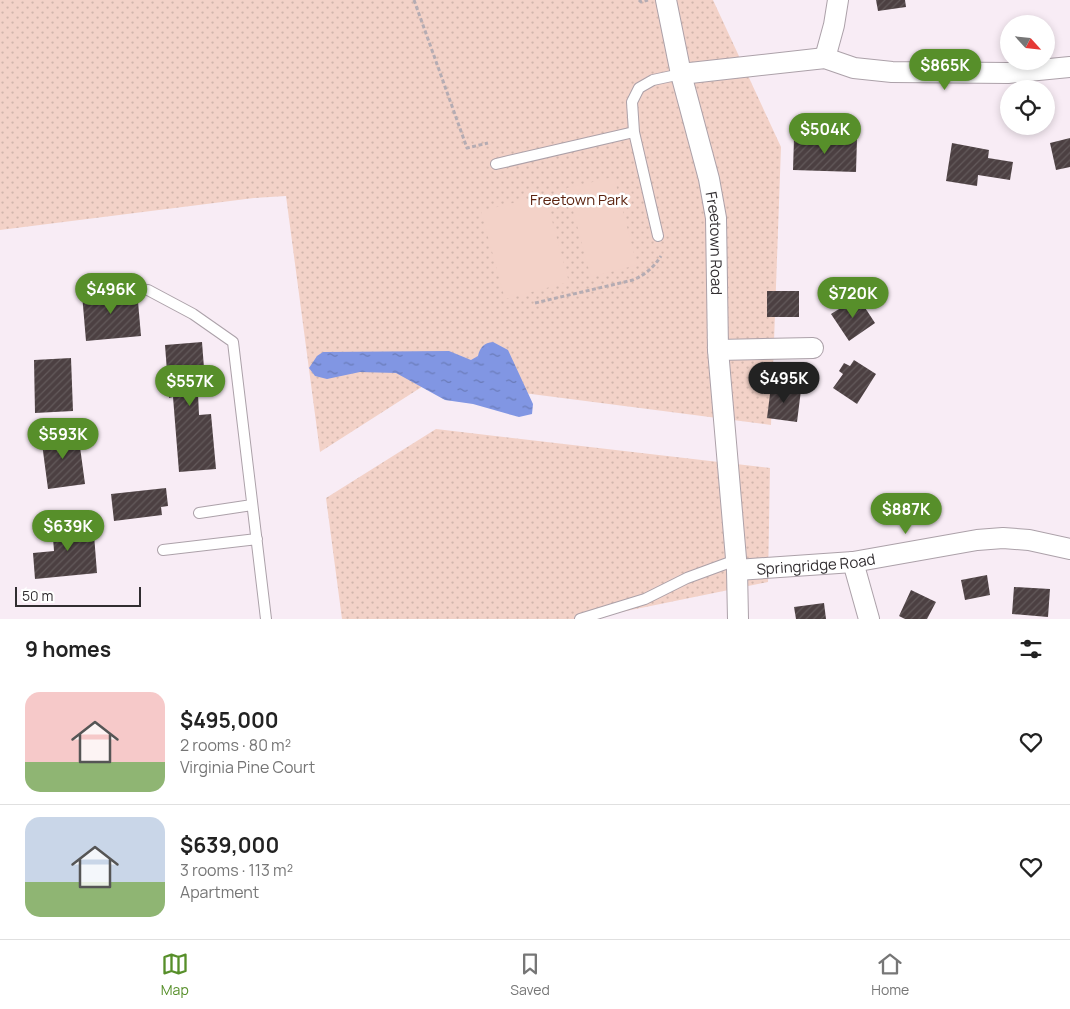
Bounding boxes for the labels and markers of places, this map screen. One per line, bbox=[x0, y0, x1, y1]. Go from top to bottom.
pin: $865K bbox=[910, 48, 980, 91]
pin: $504K bbox=[790, 112, 860, 155]
pin: $496K bbox=[76, 272, 146, 315]
pin: $720K bbox=[818, 276, 888, 319]
pin: $495K bbox=[749, 362, 819, 404]
pin: $557K bbox=[155, 364, 225, 407]
pin: $593K bbox=[28, 418, 98, 460]
pin: $887K bbox=[871, 492, 941, 535]
pin: $639K bbox=[33, 510, 103, 552]

